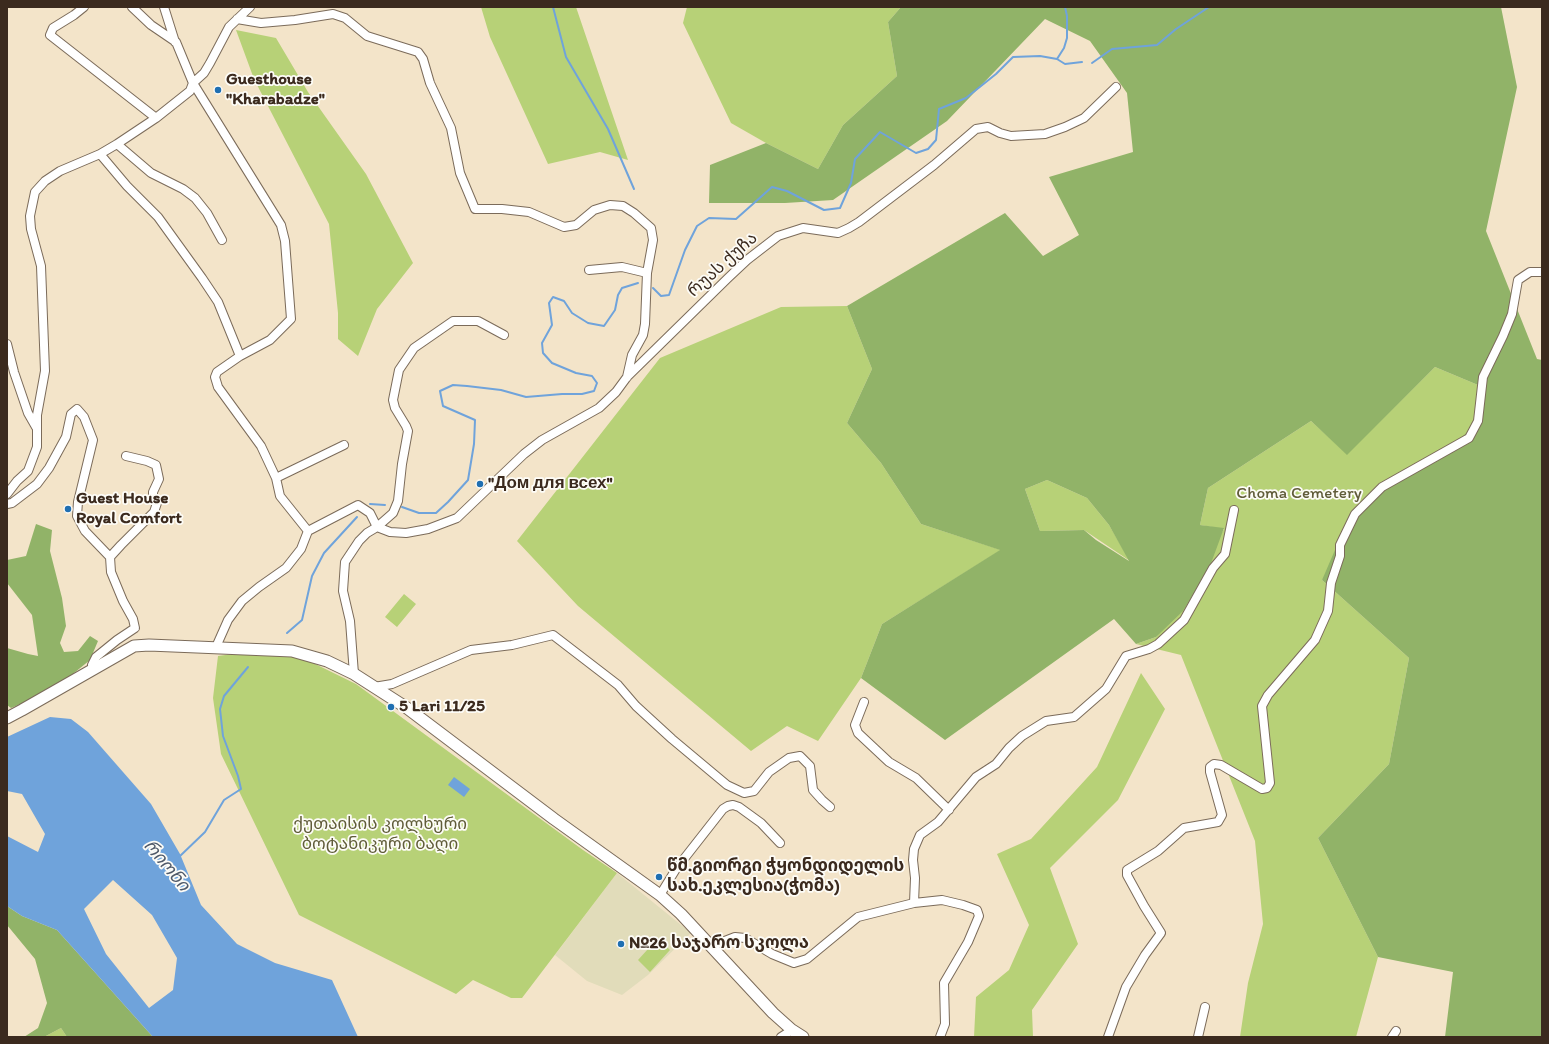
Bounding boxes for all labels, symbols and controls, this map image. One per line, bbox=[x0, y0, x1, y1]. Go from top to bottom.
place label: Guesthouse "Kharabadze" bbox=[226, 70, 325, 110]
marker: Guesthouse "Kharabadze" bbox=[213, 85, 223, 95]
street label: რუას ქუჩა bbox=[684, 228, 762, 302]
place label: "Дом для всех" bbox=[488, 474, 613, 494]
marker: "Дом для всех" bbox=[475, 479, 485, 489]
park label: Choma Cemetery bbox=[1236, 484, 1362, 504]
place label: Guest House Royal Comfort bbox=[76, 489, 182, 529]
marker: Guest House Royal Comfort bbox=[63, 504, 73, 514]
place label: 5 Lari 11/25 bbox=[399, 697, 485, 717]
marker: 5 Lari 11/25 bbox=[386, 702, 396, 712]
park label: ქუთაისის კოლხური ბოტანიკური ბაღი bbox=[293, 815, 467, 855]
water label: რიონი bbox=[138, 836, 194, 896]
place label: წმ.გიორგი ჭყონდიდელის სახ.ეკლესია(ჭომა) bbox=[667, 857, 904, 897]
marker: წმ.გიორგი ჭყონდიდელის სახ.ეკლესია(ჭომა) bbox=[654, 872, 664, 882]
place label: №26 საჯარო სკოლა bbox=[629, 934, 809, 954]
marker: №26 საჯარო სკოლა bbox=[616, 939, 626, 949]

